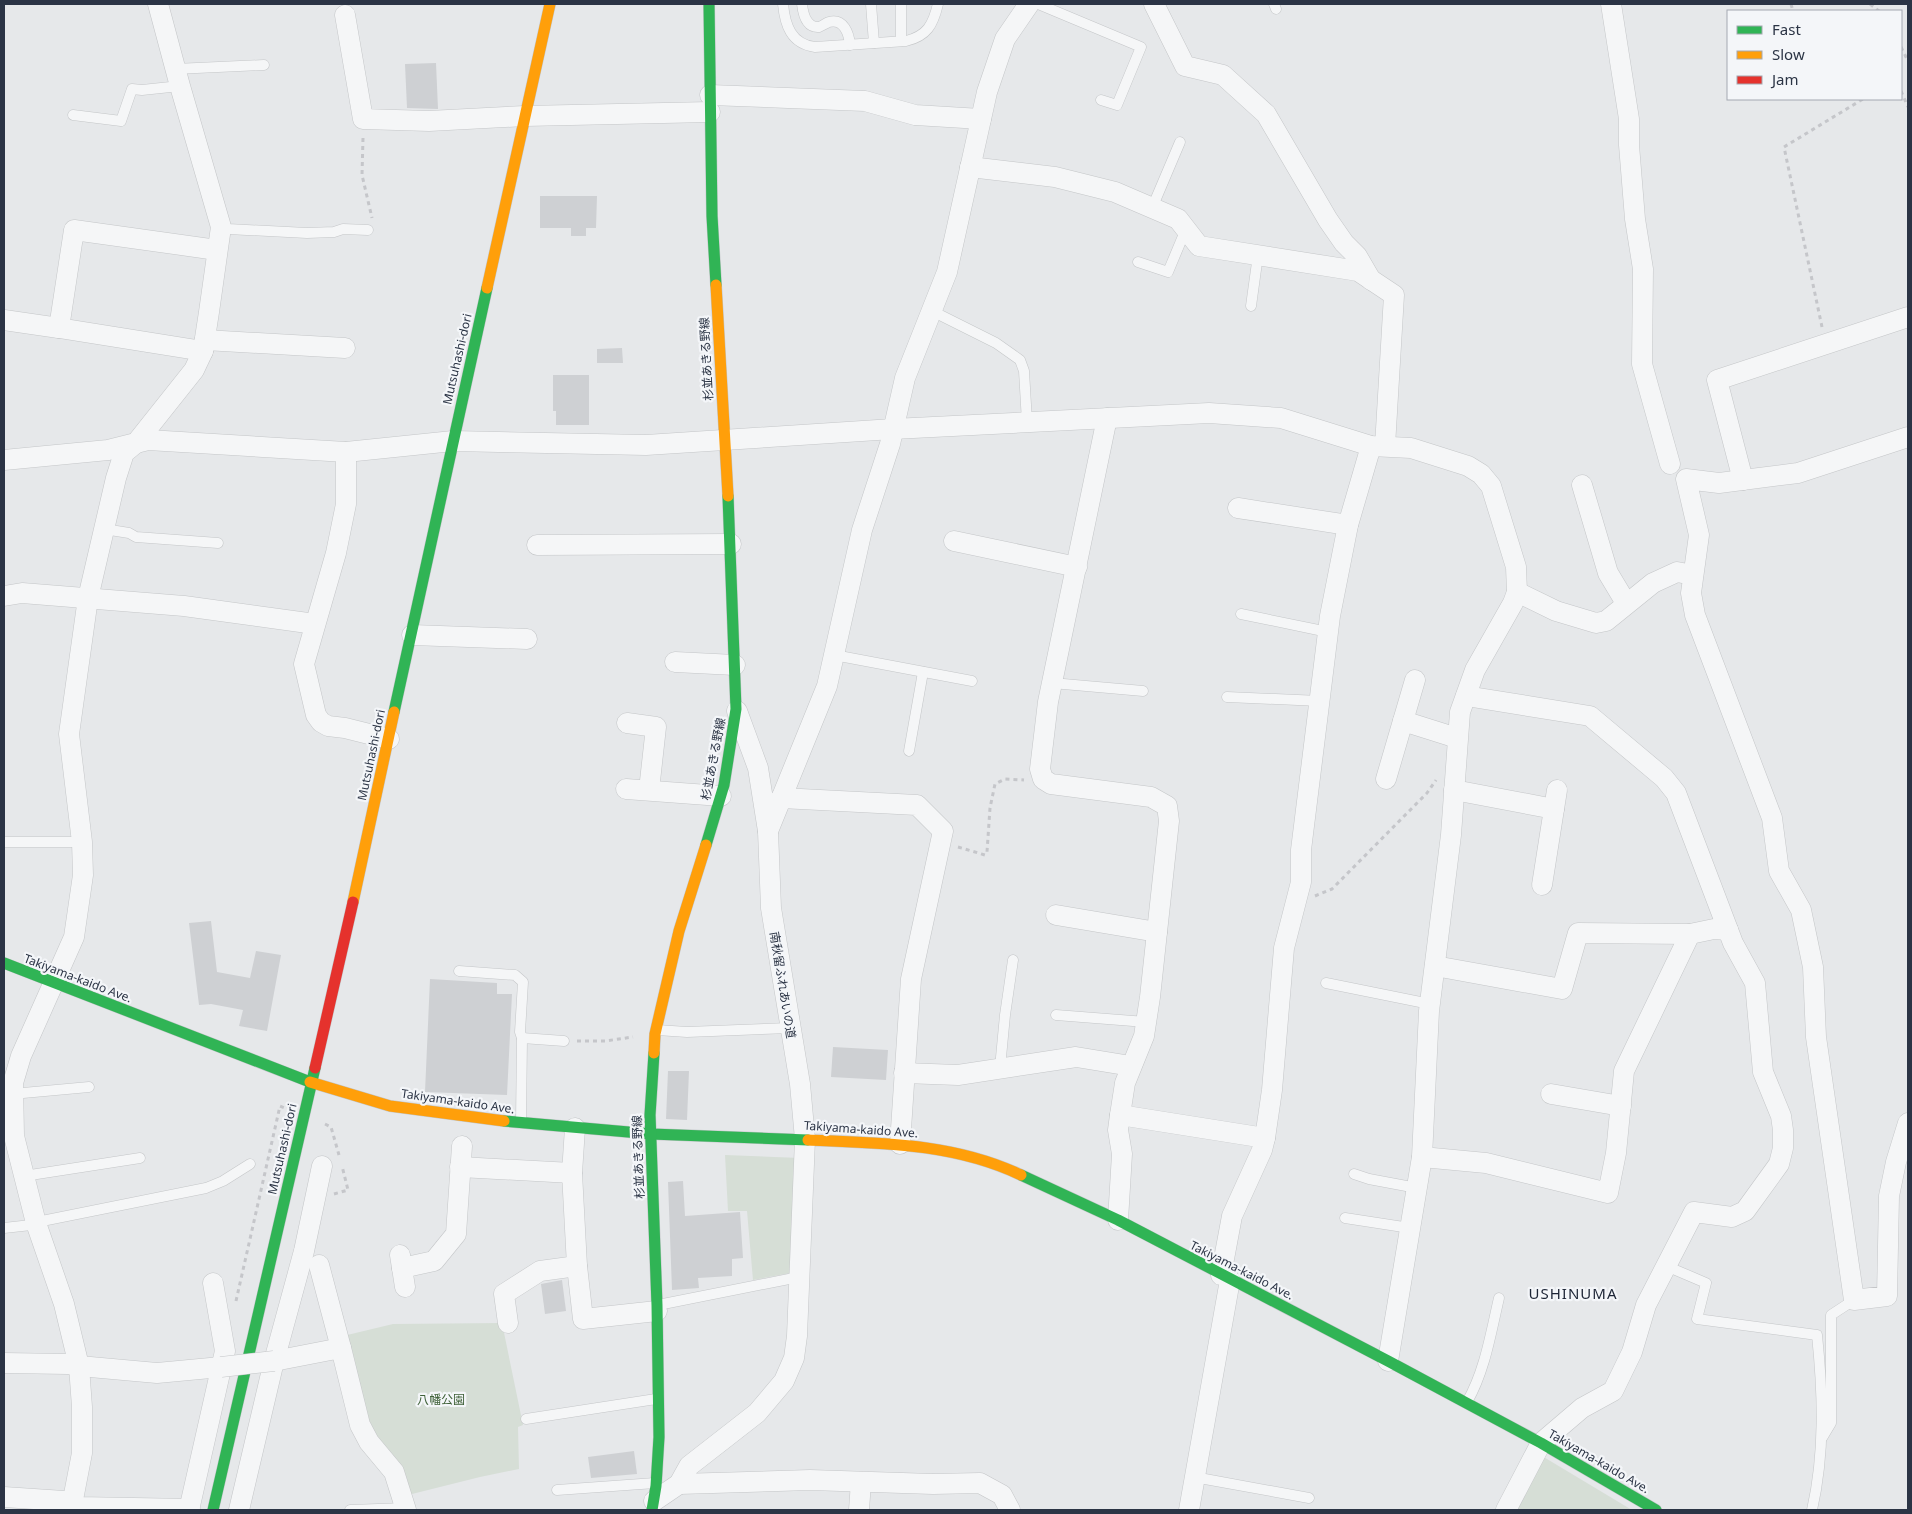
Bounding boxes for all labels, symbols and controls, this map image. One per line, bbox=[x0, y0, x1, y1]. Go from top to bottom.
legend bbox=[1727, 10, 1902, 100]
text: Fast bbox=[1772, 19, 1801, 39]
text: Slow bbox=[1772, 44, 1805, 64]
text: Jam bbox=[1770, 69, 1799, 89]
street label: Mutsuhashi-dori bbox=[438, 312, 476, 406]
street label: 杉並あきる野線 bbox=[695, 317, 717, 401]
street label: Mutsuhashi-dori bbox=[353, 708, 389, 802]
street label: 杉並あきる野線 bbox=[697, 716, 729, 802]
street label: 南秋留ふれあいの道 bbox=[766, 930, 800, 1040]
street label: Takiyama-kaido Ave. bbox=[22, 950, 134, 1006]
street label: Takiyama-kaido Ave. bbox=[400, 1085, 516, 1117]
street label: Mutsuhashi-dori bbox=[263, 1102, 301, 1196]
street label: 杉並あきる野線 bbox=[628, 1115, 648, 1199]
street label: Takiyama-kaido Ave. bbox=[803, 1117, 919, 1141]
street label: Takiyama-kaido Ave. bbox=[1187, 1236, 1297, 1304]
district label: USHINUMA bbox=[1529, 1283, 1617, 1303]
park label: 八幡公園 bbox=[417, 1391, 465, 1408]
street label: Takiyama-kaido Ave. bbox=[1545, 1425, 1653, 1497]

